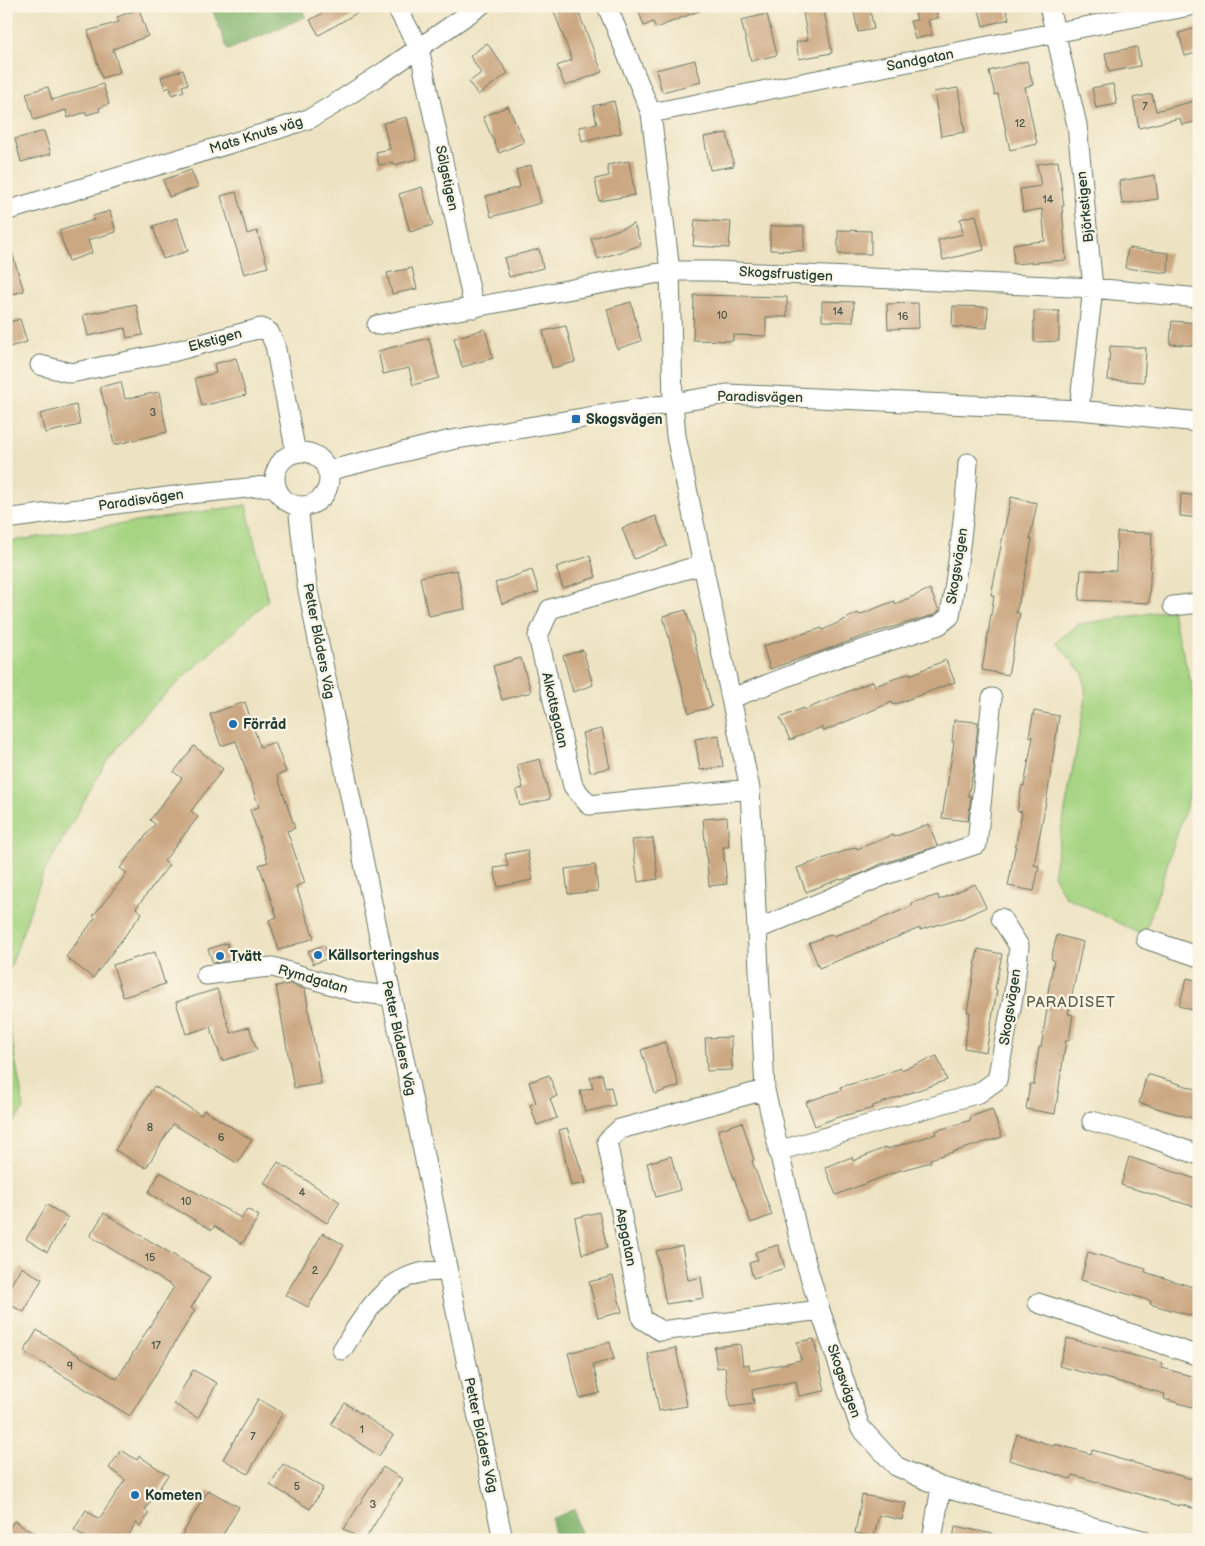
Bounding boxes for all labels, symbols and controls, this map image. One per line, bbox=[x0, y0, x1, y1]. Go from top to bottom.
street label: Sandgatan bbox=[885, 45, 955, 75]
house number: 7 bbox=[1142, 100, 1148, 113]
street label: Mats Knuts väg bbox=[207, 113, 305, 157]
house number: 12 bbox=[1015, 117, 1026, 130]
street label: Sälgstigen bbox=[432, 144, 462, 212]
street label: Björkstigen bbox=[1073, 170, 1097, 243]
house number: 14 bbox=[1043, 193, 1054, 206]
street label: Skogsfrustigen bbox=[739, 263, 833, 285]
house number: 14 bbox=[833, 305, 844, 318]
house number: 10 bbox=[717, 309, 728, 322]
house number: 16 bbox=[898, 310, 909, 323]
street label: Ekstigen bbox=[186, 325, 244, 355]
street label: Paradisvägen bbox=[717, 388, 803, 406]
house number: 3 bbox=[150, 406, 157, 419]
place label: Skogsvägen bbox=[586, 411, 663, 428]
marker: Skogsvägen bbox=[570, 413, 582, 425]
street label: Paradisvägen bbox=[97, 486, 185, 514]
street label: Skogsvägen bbox=[943, 527, 971, 605]
street label: Petter Blåders Väg bbox=[299, 582, 339, 700]
street label: Alkottsgatan bbox=[538, 670, 572, 750]
place label: Förråd bbox=[243, 716, 286, 733]
marker: Förråd bbox=[227, 718, 239, 730]
place label: Källsorteringshus bbox=[328, 947, 439, 964]
place label: Tvätt bbox=[230, 948, 262, 965]
marker: Källsorteringshus bbox=[312, 949, 324, 961]
marker: Tvätt bbox=[214, 950, 226, 962]
street label: Rymdgatan bbox=[276, 961, 350, 997]
street label: Skogsvägen bbox=[996, 968, 1024, 1046]
street label: Petter Blåders Väg bbox=[378, 979, 420, 1097]
district label: PARADISET bbox=[1026, 993, 1116, 1012]
house number: 8 bbox=[147, 1121, 153, 1134]
house number: 6 bbox=[218, 1131, 225, 1144]
house number: 4 bbox=[299, 1186, 306, 1199]
house number: 10 bbox=[181, 1195, 192, 1208]
street label: Aspgatan bbox=[612, 1207, 640, 1268]
house number: 15 bbox=[145, 1251, 155, 1264]
house number: 2 bbox=[312, 1264, 319, 1277]
house number: 17 bbox=[151, 1339, 161, 1352]
street label: Skogsvägen bbox=[823, 1342, 865, 1420]
house number: 9 bbox=[67, 1360, 73, 1373]
street label: Petter Blåders Väg bbox=[460, 1376, 502, 1494]
house number: 1 bbox=[360, 1423, 364, 1436]
house number: 7 bbox=[250, 1430, 256, 1443]
house number: 5 bbox=[294, 1480, 300, 1493]
place label: Kometen bbox=[145, 1487, 202, 1504]
marker: Kometen bbox=[129, 1489, 141, 1501]
house number: 3 bbox=[370, 1498, 377, 1511]

